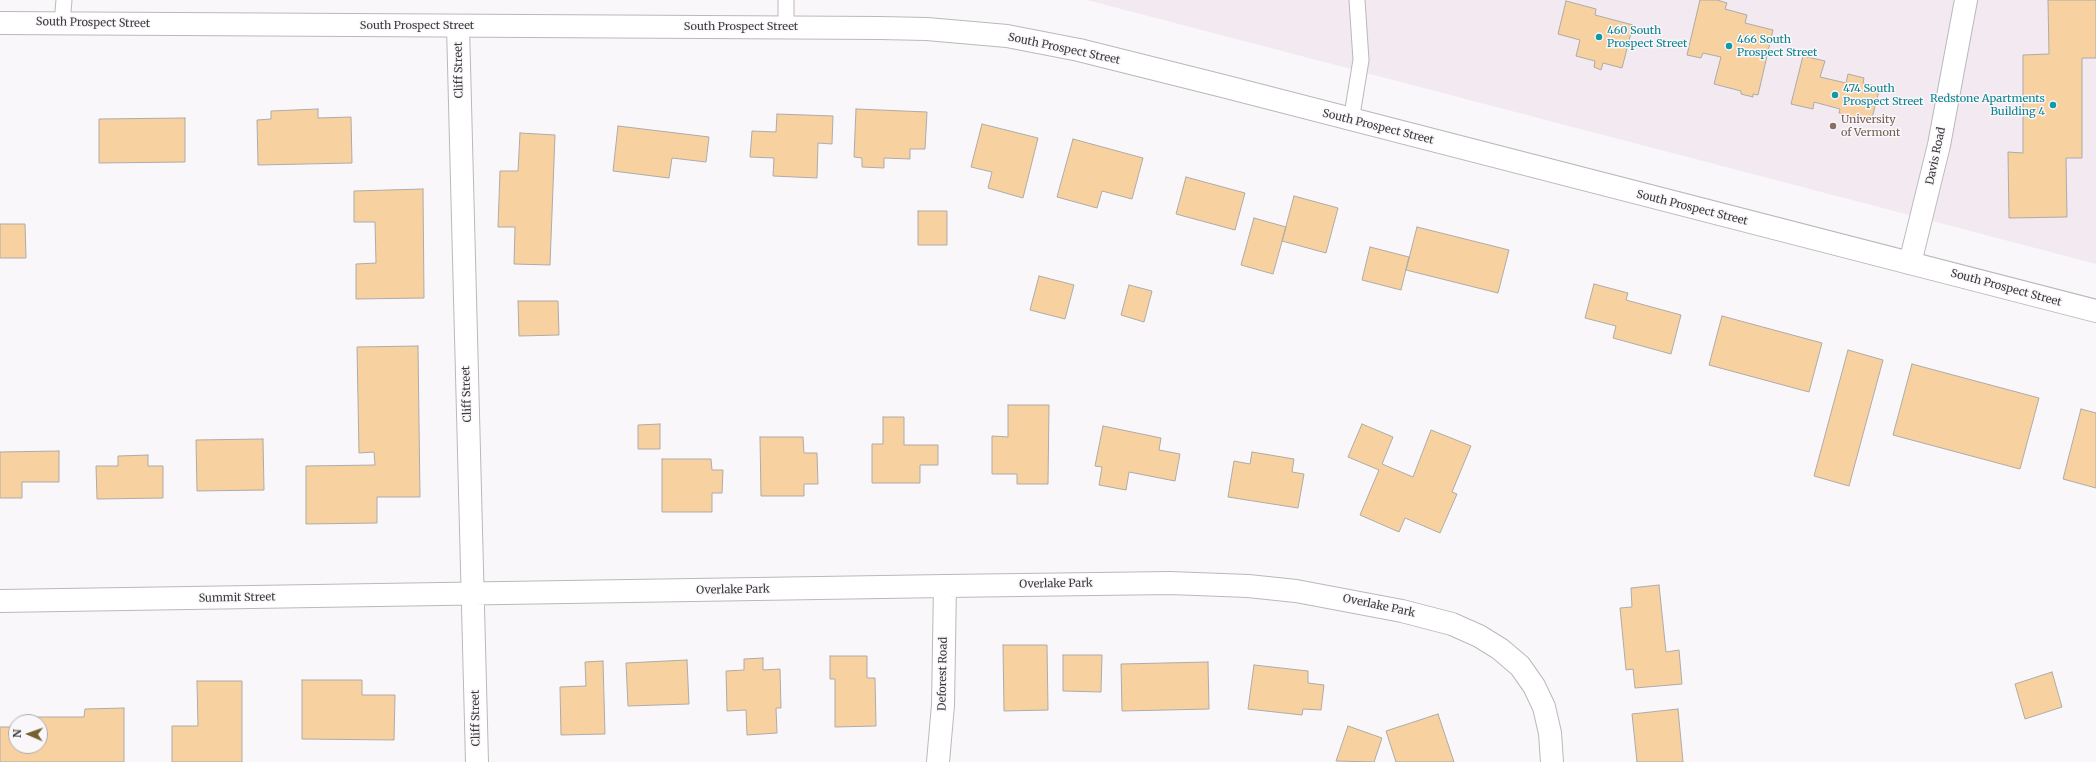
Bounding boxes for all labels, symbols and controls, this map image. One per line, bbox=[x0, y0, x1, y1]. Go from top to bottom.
street label: South Prospect Street bbox=[36, 15, 150, 31]
street label: South Prospect Street bbox=[360, 19, 474, 33]
street label: South Prospect Street bbox=[684, 20, 798, 34]
place label: 460 South Prospect Street bbox=[1607, 24, 1687, 50]
street label: South Prospect Street bbox=[1007, 31, 1121, 67]
marker: 460 South Prospect Street bbox=[1594, 32, 1604, 42]
place label: 466 South Prospect Street bbox=[1737, 33, 1817, 59]
marker: 466 South Prospect Street bbox=[1724, 41, 1734, 51]
street label: Cliff Street bbox=[452, 42, 466, 98]
place label: 474 South Prospect Street bbox=[1843, 82, 1923, 108]
marker: 474 South Prospect Street bbox=[1830, 90, 1840, 100]
place label: Redstone Apartments Building 4 bbox=[1930, 92, 2045, 118]
marker: Redstone Apartments Building 4 bbox=[2048, 100, 2058, 110]
street label: South Prospect Street bbox=[1321, 107, 1435, 147]
place label: University of Vermont bbox=[1841, 113, 1900, 139]
marker: University of Vermont bbox=[1828, 121, 1838, 131]
street label: Davis Road bbox=[1923, 126, 1949, 186]
street label: South Prospect Street bbox=[1635, 188, 1749, 228]
street label: South Prospect Street bbox=[1949, 267, 2063, 309]
street label: Cliff Street bbox=[459, 365, 475, 423]
street label: Overlake Park bbox=[1019, 577, 1093, 591]
street label: Overlake Park bbox=[696, 583, 770, 597]
street label: Summit Street bbox=[198, 591, 276, 605]
street label: Overlake Park bbox=[1342, 592, 1416, 620]
street label: Deforest Road bbox=[936, 637, 950, 711]
street label: Cliff Street bbox=[469, 690, 483, 746]
north arrow bbox=[8, 714, 48, 754]
text: N bbox=[10, 729, 24, 738]

